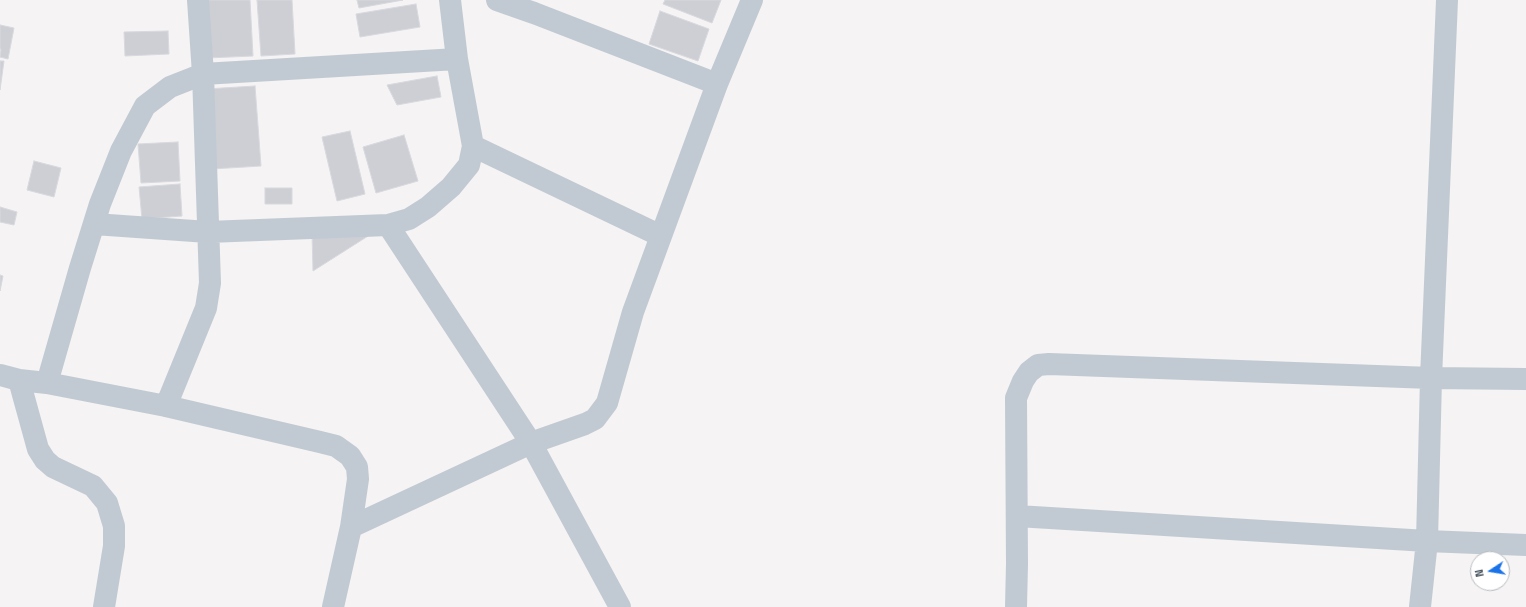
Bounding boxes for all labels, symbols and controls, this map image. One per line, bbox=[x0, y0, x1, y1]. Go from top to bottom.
north arrow bbox=[1470, 551, 1510, 591]
text: N bbox=[1471, 568, 1488, 579]

